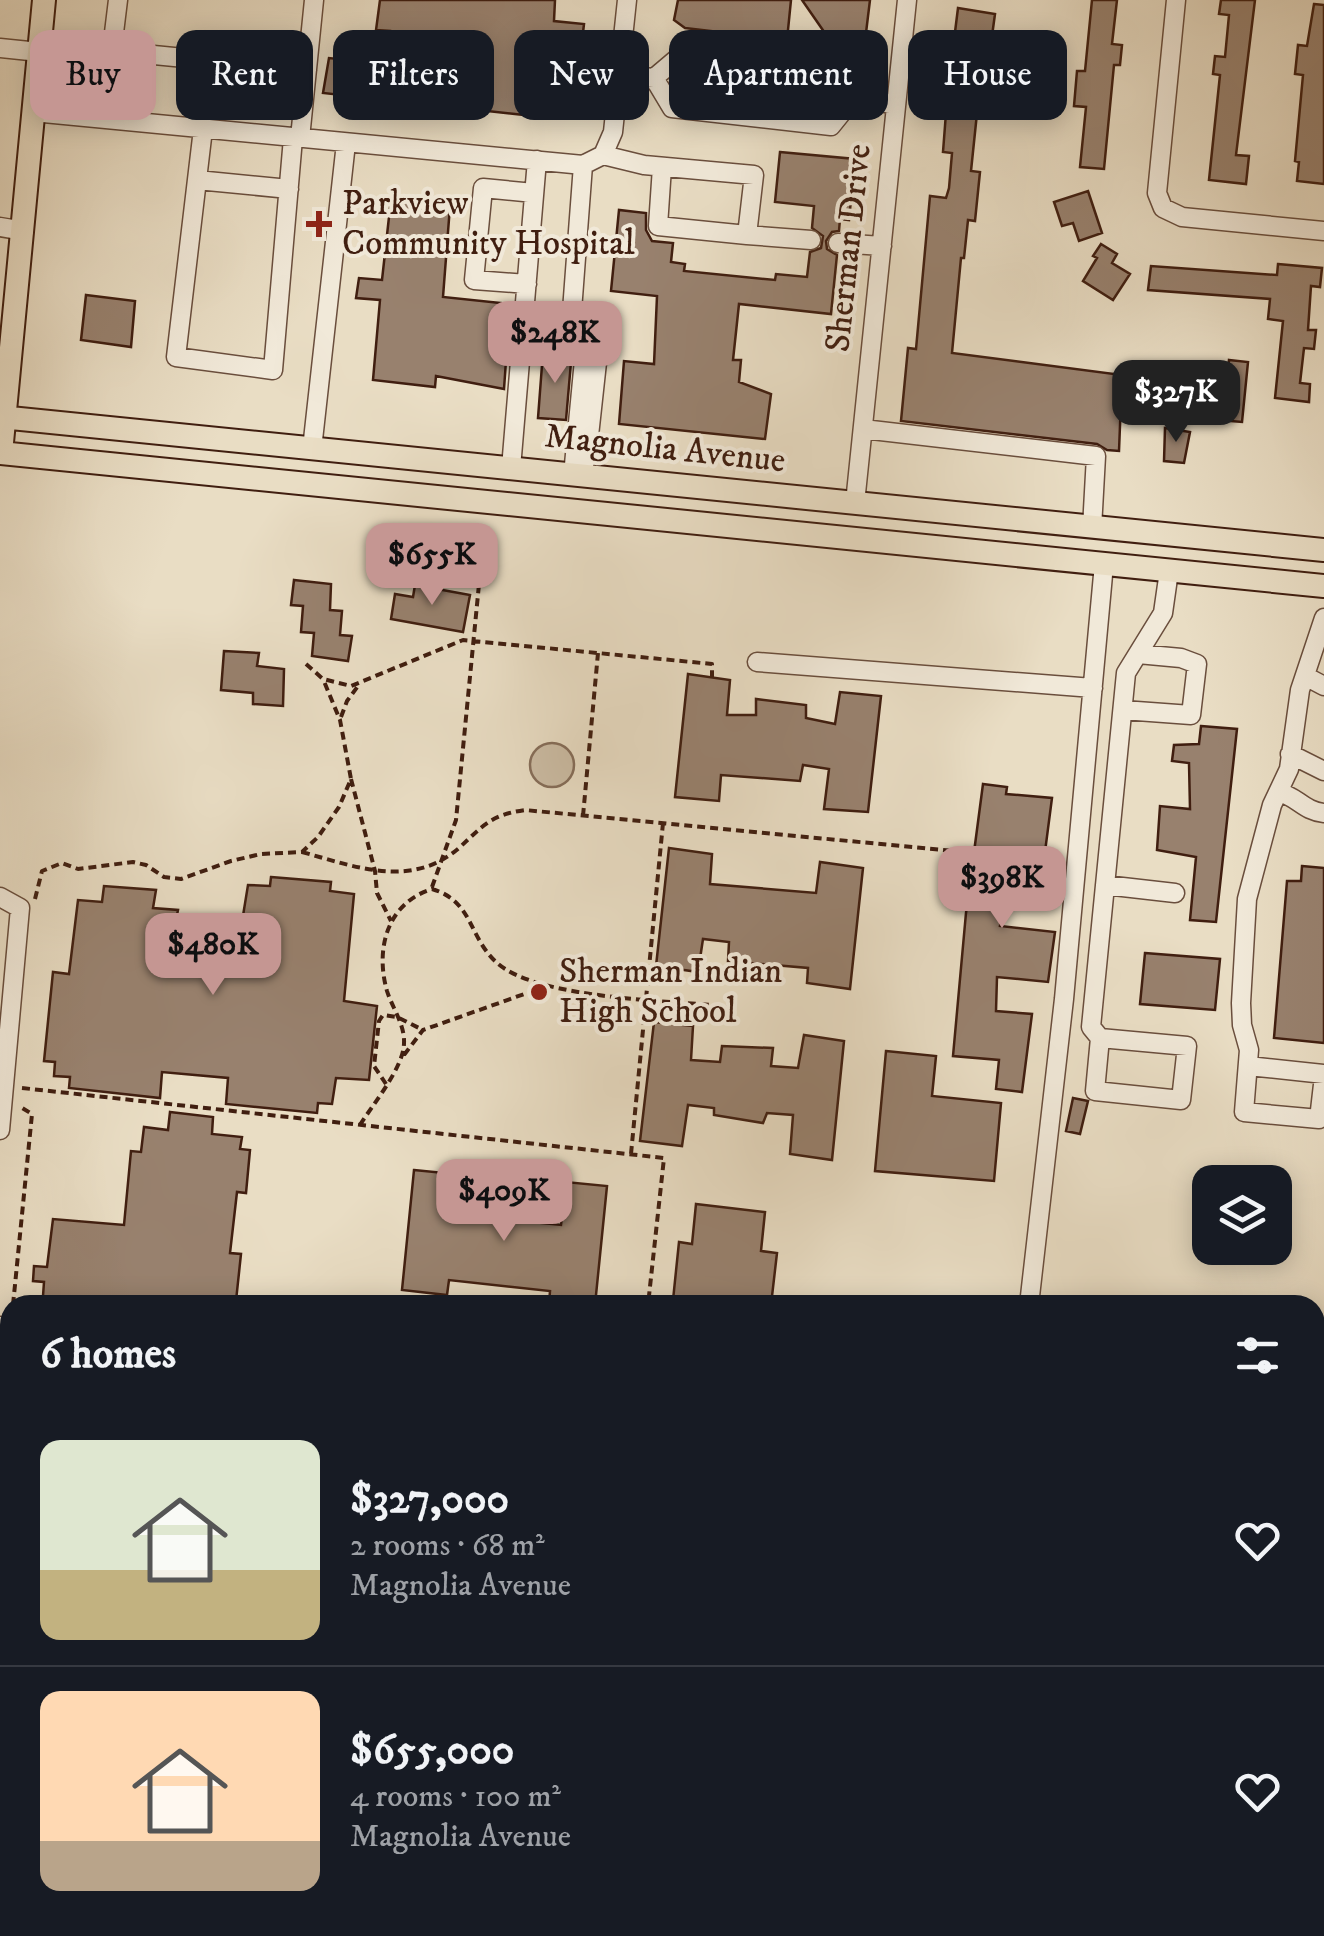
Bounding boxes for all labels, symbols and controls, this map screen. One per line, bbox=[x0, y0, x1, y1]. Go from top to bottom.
chip: Buy bbox=[30, 30, 156, 120]
chip: Rent bbox=[176, 30, 313, 120]
chip: Filters bbox=[333, 30, 494, 120]
chip: New bbox=[514, 30, 649, 120]
chip: Apartment bbox=[669, 30, 888, 120]
chip: House bbox=[908, 30, 1067, 120]
street label: Sherman Drive bbox=[816, 142, 882, 354]
place label: Parkview Community Hospital bbox=[342, 182, 635, 266]
marker: Parkview Community Hospital bbox=[306, 211, 332, 237]
pin: $248K bbox=[485, 301, 625, 386]
text: $248K bbox=[510, 313, 600, 353]
pin: $327K bbox=[1106, 360, 1246, 445]
text: $327K bbox=[1134, 372, 1218, 412]
street label: Magnolia Avenue bbox=[542, 414, 788, 484]
pin: $655K bbox=[362, 523, 502, 608]
text: $655K bbox=[388, 535, 476, 575]
pin: $398K bbox=[932, 846, 1072, 931]
text: $398K bbox=[960, 858, 1044, 898]
pin: $480K bbox=[143, 913, 283, 998]
text: $480K bbox=[167, 925, 259, 965]
place label: Sherman Indian High School bbox=[559, 950, 782, 1034]
marker: Sherman Indian High School bbox=[528, 981, 550, 1003]
pin: $409K bbox=[434, 1159, 574, 1244]
map controls bbox=[1192, 1165, 1292, 1265]
button: layers bbox=[1192, 1165, 1292, 1265]
text: $409K bbox=[458, 1171, 550, 1211]
icon: filters bbox=[1230, 1328, 1285, 1383]
text: 6 homes bbox=[40, 1329, 176, 1381]
text: $327,000 bbox=[350, 1474, 509, 1526]
icon: home bbox=[120, 1480, 240, 1600]
icon: heart bbox=[1230, 1513, 1285, 1568]
text: 2 rooms · 68 m² bbox=[350, 1526, 545, 1566]
text: Magnolia Avenue bbox=[350, 1566, 571, 1606]
text: $655,000 bbox=[350, 1725, 514, 1777]
icon: home bbox=[120, 1731, 240, 1851]
icon: heart bbox=[1230, 1764, 1285, 1819]
text: 4 rooms · 100 m² bbox=[350, 1777, 561, 1817]
text: Magnolia Avenue bbox=[350, 1817, 571, 1857]

